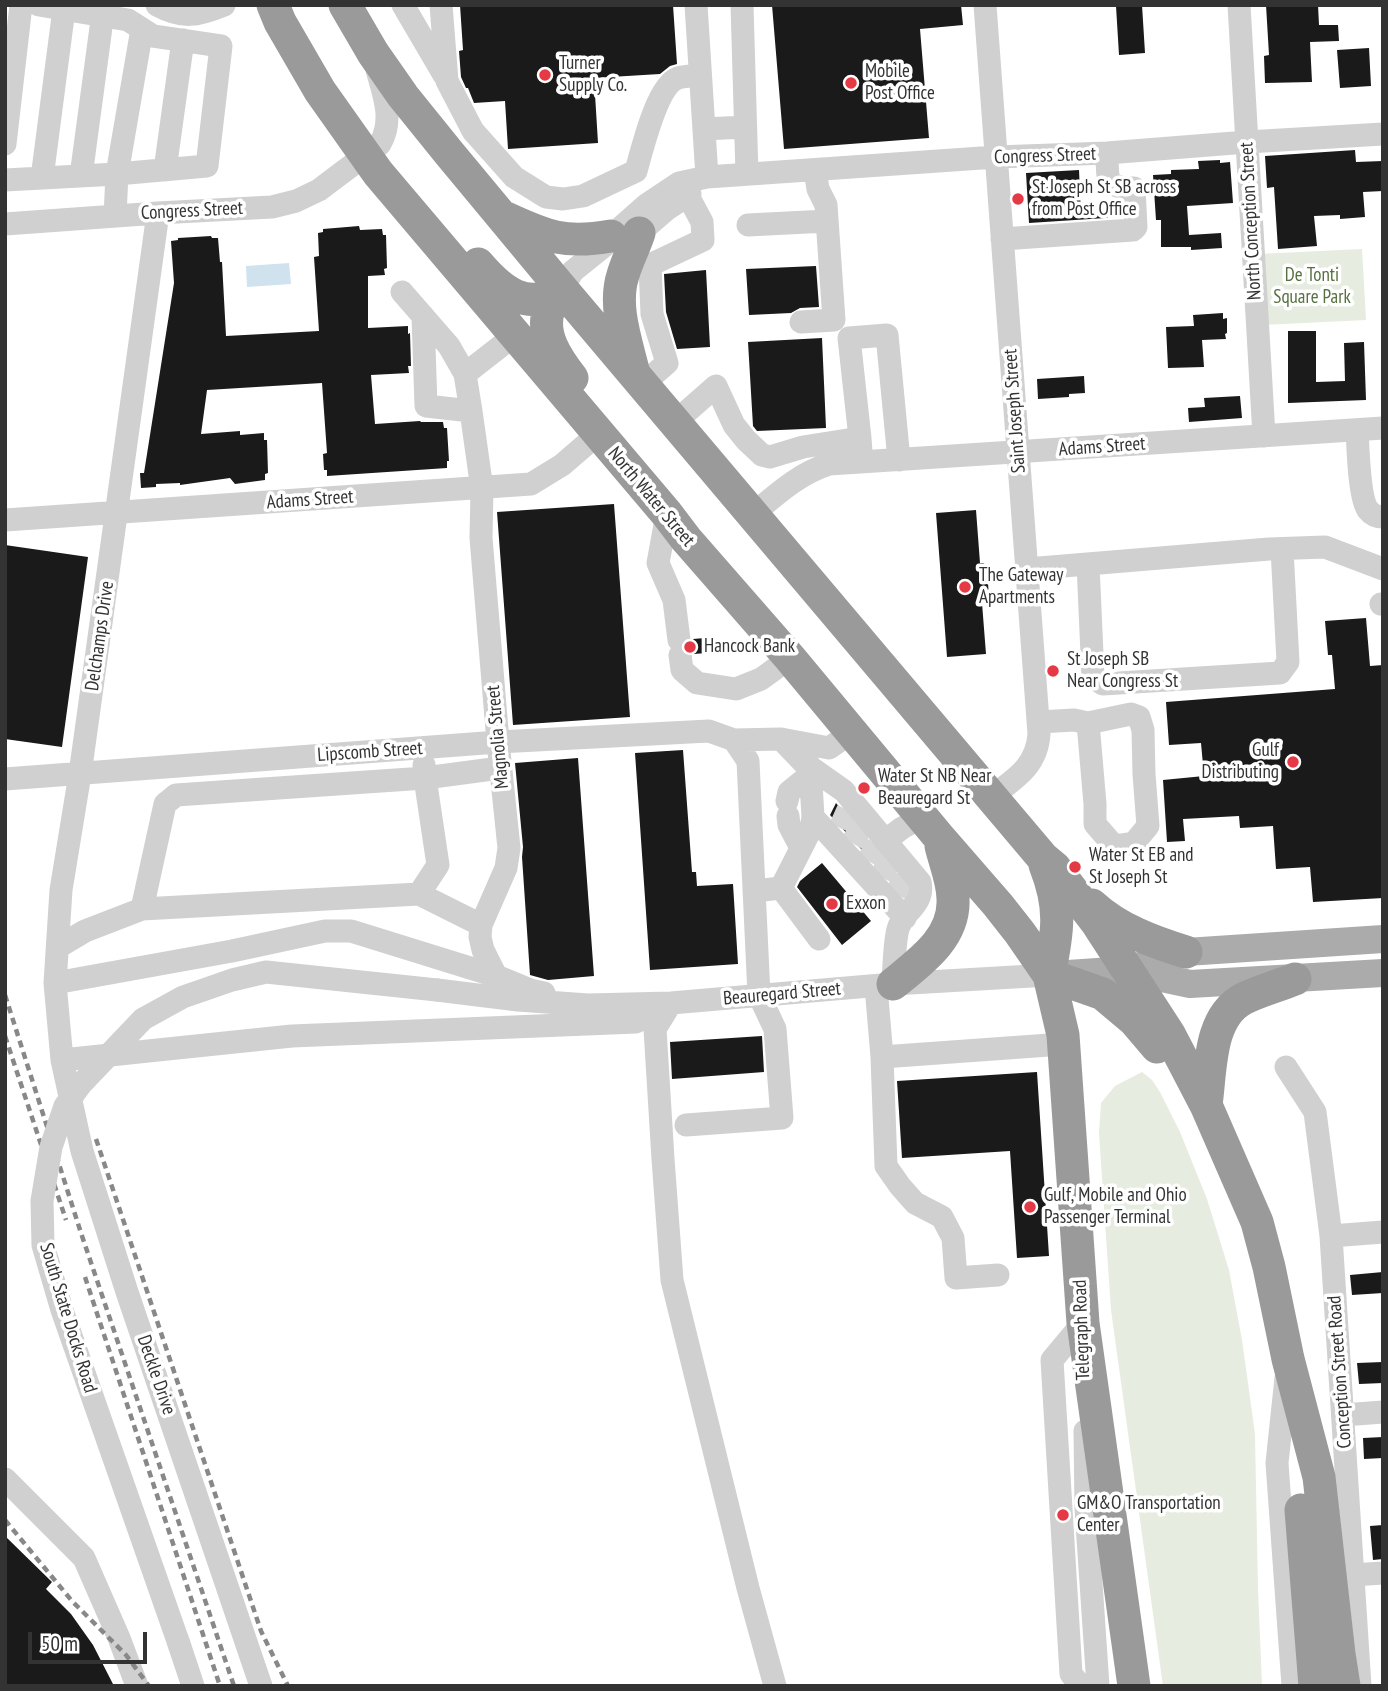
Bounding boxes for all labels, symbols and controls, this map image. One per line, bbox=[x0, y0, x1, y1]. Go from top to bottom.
place label: Turner Supply Co. bbox=[559, 53, 627, 97]
place label: Mobile Post Office bbox=[865, 61, 935, 105]
marker: Turner Supply Co. bbox=[537, 67, 553, 83]
marker: Mobile Post Office bbox=[843, 75, 859, 91]
street label: North Conception Street bbox=[1235, 141, 1267, 301]
street label: Congress Street bbox=[994, 143, 1096, 169]
place label: St Joseph St SB across from Post Office bbox=[1032, 177, 1176, 221]
marker: St Joseph St SB across from Post Office bbox=[1010, 191, 1026, 207]
street label: Congress Street bbox=[140, 197, 244, 225]
park label: De Tonti Square Park bbox=[1273, 265, 1351, 309]
street label: Saint Joseph Street bbox=[999, 348, 1031, 474]
street label: Adams Street bbox=[1058, 433, 1146, 461]
street label: North Water Street bbox=[603, 443, 699, 551]
street label: Adams Street bbox=[266, 486, 354, 514]
place label: The Gateway Apartments bbox=[979, 565, 1063, 609]
marker: The Gateway Apartments bbox=[957, 579, 973, 595]
street label: Delchamps Drive bbox=[81, 580, 119, 692]
place label: Hancock Bank bbox=[704, 636, 795, 658]
marker: Hancock Bank bbox=[682, 639, 698, 655]
place label: St Joseph SB Near Congress St bbox=[1067, 649, 1178, 693]
marker: St Joseph SB Near Congress St bbox=[1045, 663, 1061, 679]
street label: Magnolia Street bbox=[482, 684, 514, 790]
street label: Lipscomb Street bbox=[317, 737, 423, 767]
place label: Gulf Distributing bbox=[1202, 740, 1279, 784]
marker: Gulf Distributing bbox=[1285, 754, 1301, 770]
place label: Water St NB Near Beauregard St bbox=[878, 766, 991, 810]
marker: Water St NB Near Beauregard St bbox=[856, 780, 872, 796]
place label: Water St EB and St Joseph St bbox=[1089, 845, 1194, 889]
marker: Water St EB and St Joseph St bbox=[1067, 859, 1083, 875]
place label: Exxon bbox=[846, 893, 886, 915]
marker: Exxon bbox=[824, 896, 840, 912]
street label: Beauregard Street bbox=[722, 977, 842, 1011]
place label: Gulf, Mobile and Ohio Passenger Terminal bbox=[1044, 1185, 1187, 1229]
marker: Gulf, Mobile and Ohio Passenger Terminal bbox=[1022, 1199, 1038, 1215]
street label: South State Docks Road bbox=[34, 1240, 102, 1396]
street label: Telegraph Road bbox=[1069, 1279, 1095, 1381]
street label: Conception Street Road bbox=[1323, 1295, 1357, 1449]
street label: Deckle Drive bbox=[132, 1332, 180, 1418]
place label: GM&O Transportation Center bbox=[1077, 1493, 1221, 1537]
marker: GM&O Transportation Center bbox=[1055, 1507, 1071, 1523]
scale bar bbox=[32, 1618, 150, 1662]
text: 50 m bbox=[41, 1630, 78, 1657]

